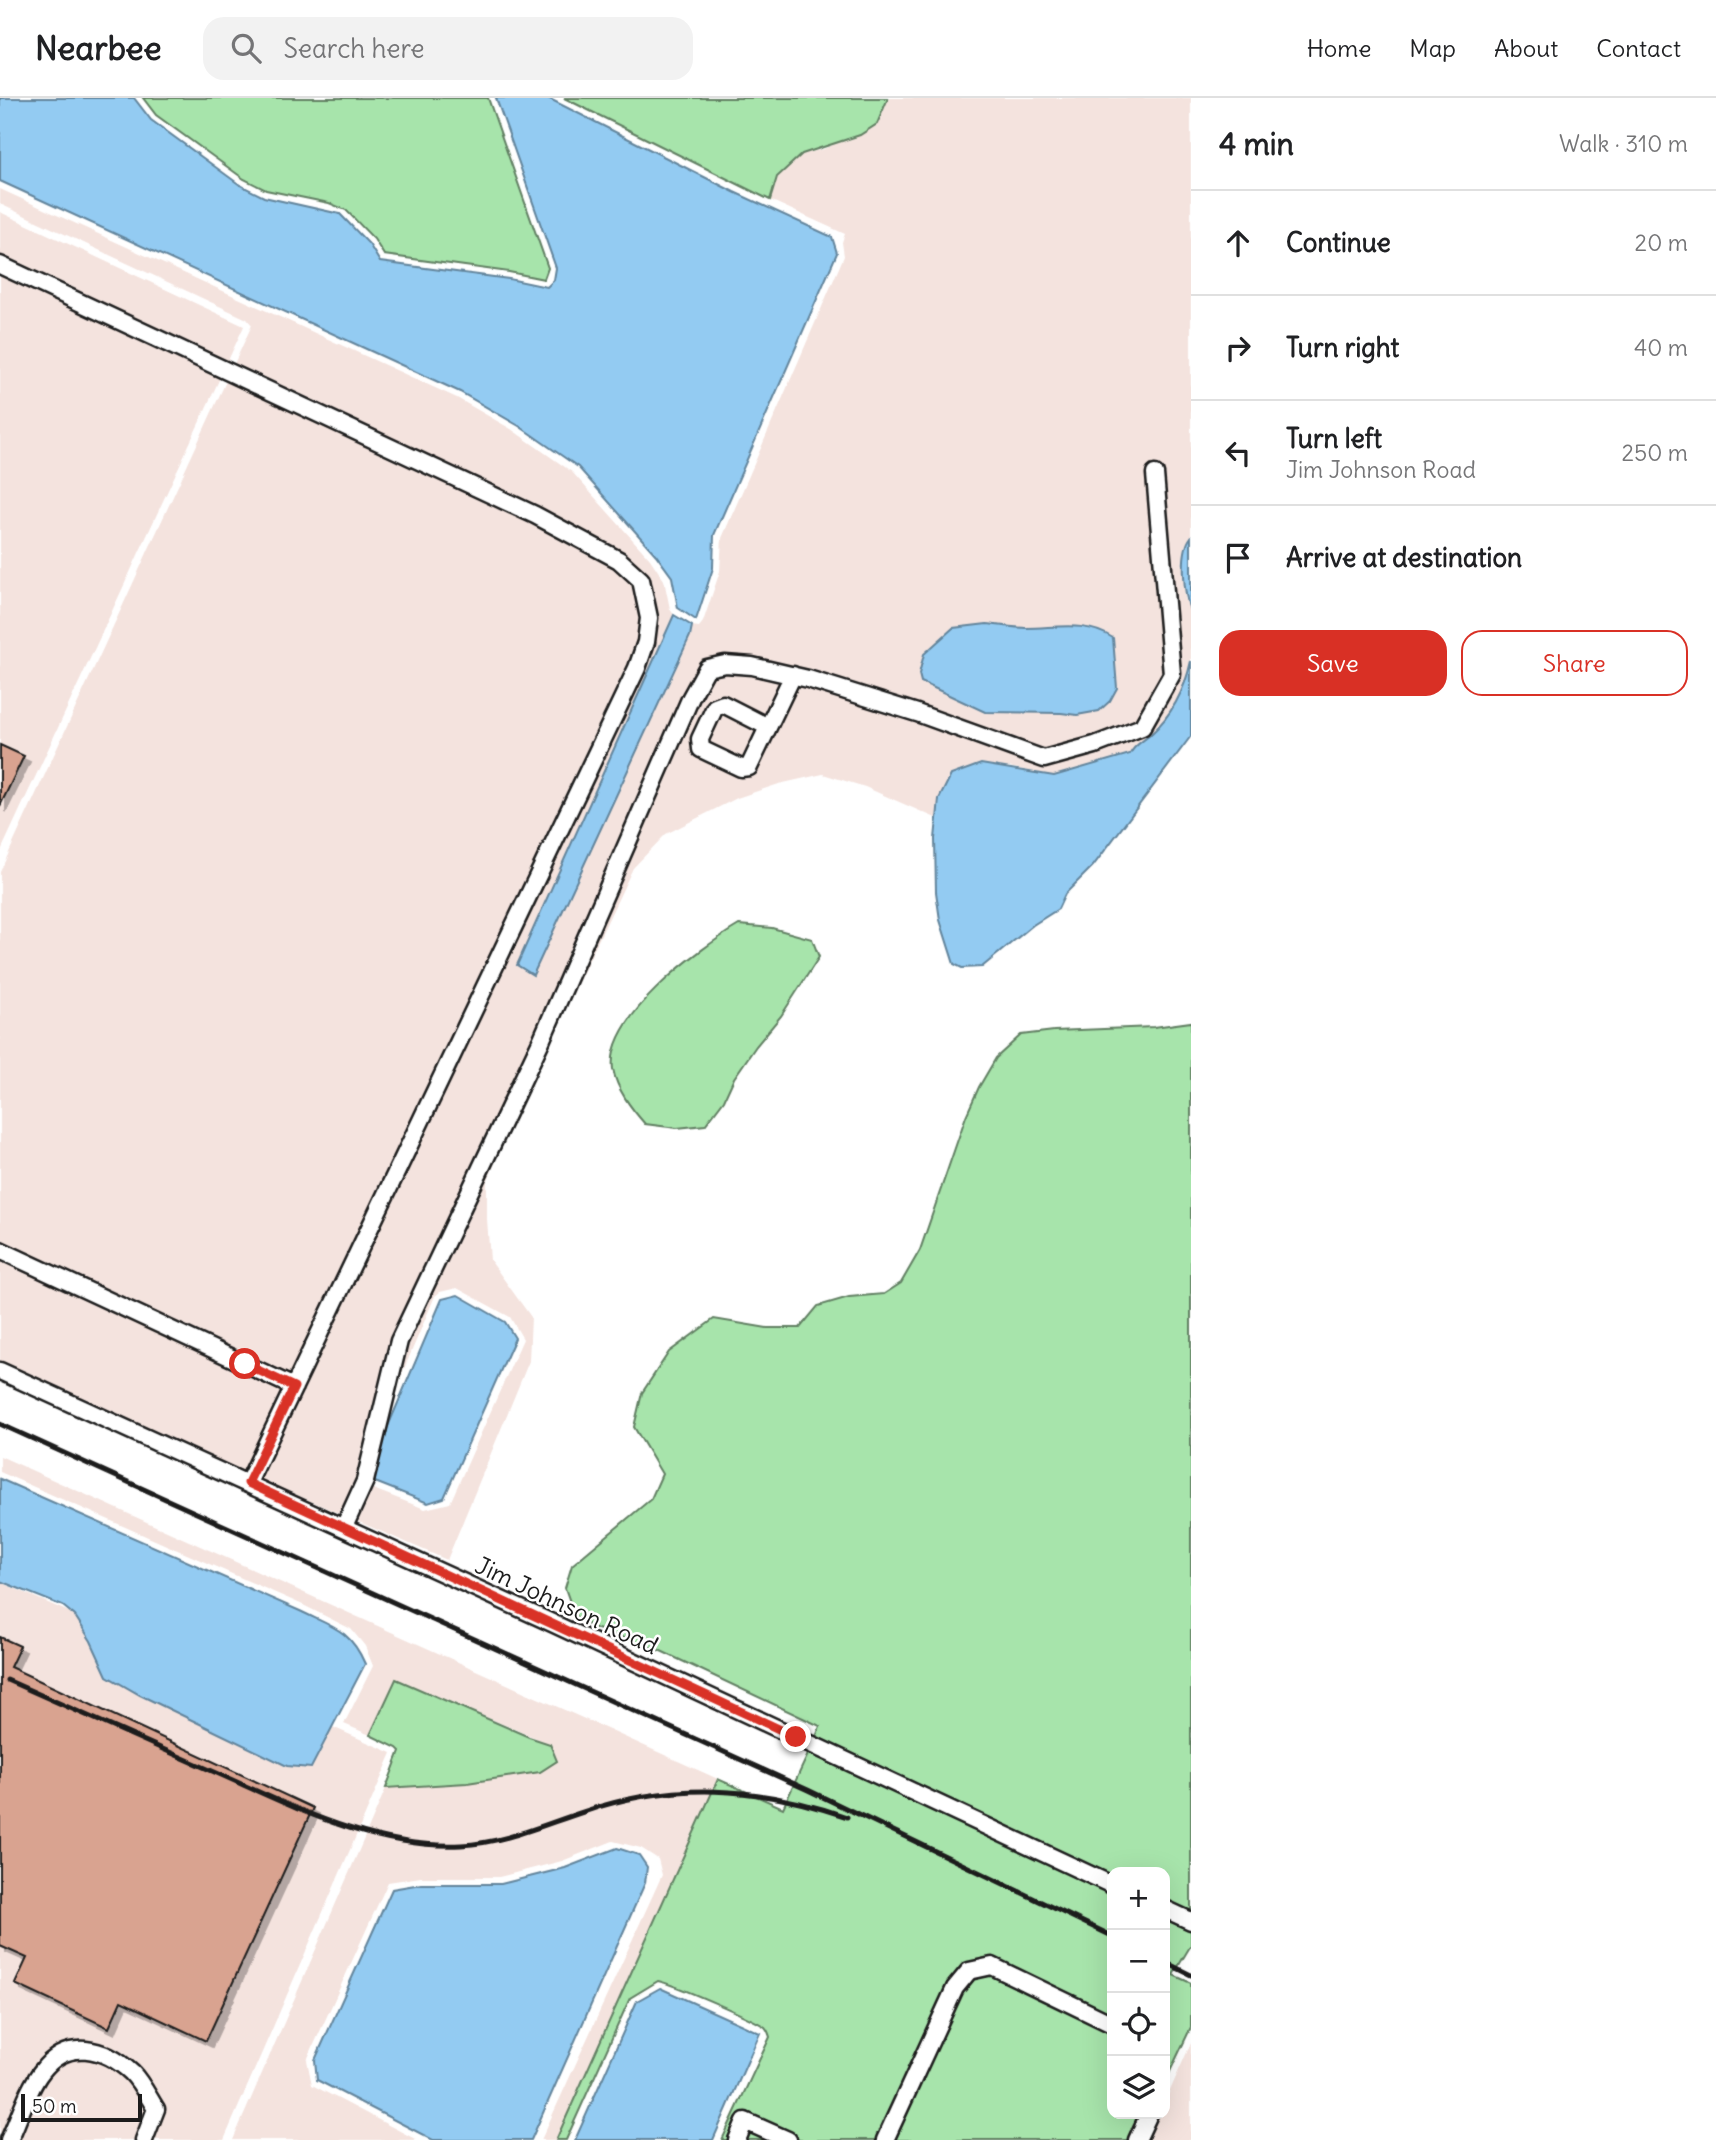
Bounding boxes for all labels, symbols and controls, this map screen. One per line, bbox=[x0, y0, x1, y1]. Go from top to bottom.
search box bbox=[203, 17, 693, 80]
text: Nearbee bbox=[35, 27, 161, 69]
icon: search bbox=[227, 29, 265, 67]
text: Search here bbox=[283, 32, 424, 65]
text: Home bbox=[1307, 33, 1371, 63]
text: Map bbox=[1409, 33, 1456, 63]
text: About bbox=[1494, 33, 1558, 63]
text: Contact bbox=[1596, 33, 1681, 63]
text: 4 min bbox=[1219, 125, 1294, 163]
text: Walk · 310 m bbox=[1559, 129, 1688, 158]
icon: ahead bbox=[1219, 224, 1257, 262]
text: Continue bbox=[1286, 226, 1391, 259]
text: 20 m bbox=[1635, 228, 1688, 257]
icon: right bbox=[1219, 329, 1257, 367]
text: Turn right bbox=[1286, 331, 1399, 364]
text: 40 m bbox=[1634, 333, 1688, 362]
text: Turn left bbox=[1286, 422, 1382, 455]
icon: left bbox=[1219, 434, 1257, 472]
text: 250 m bbox=[1621, 438, 1688, 467]
text: Jim Johnson Road bbox=[1286, 455, 1476, 484]
icon: arrive bbox=[1219, 539, 1257, 577]
text: Arrive at destination bbox=[1286, 541, 1522, 574]
button: Save bbox=[1219, 630, 1447, 696]
button: Share bbox=[1461, 630, 1688, 696]
route start bbox=[229, 1348, 260, 1379]
street label: Jim Johnson Road bbox=[471, 1550, 663, 1660]
route end bbox=[780, 1721, 811, 1752]
map controls bbox=[1107, 1867, 1170, 2119]
button: + bbox=[1107, 1867, 1170, 1930]
button: − bbox=[1107, 1930, 1170, 1993]
button: locate bbox=[1107, 1993, 1170, 2056]
button: layers bbox=[1107, 2056, 1170, 2119]
scale bar bbox=[21, 2091, 142, 2123]
text: 50 m bbox=[32, 2094, 77, 2118]

